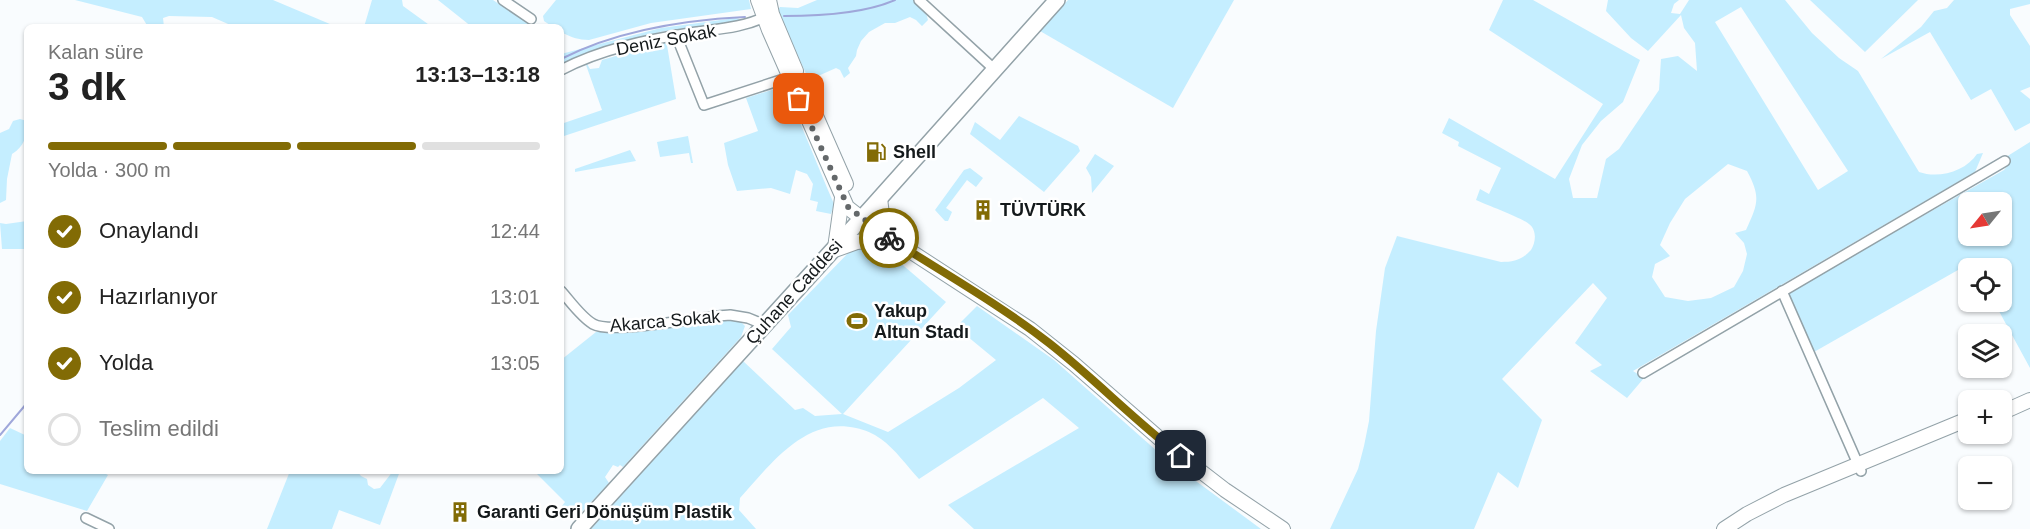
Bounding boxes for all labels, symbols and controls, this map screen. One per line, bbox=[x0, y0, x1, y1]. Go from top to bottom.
street label: Deniz Sokak bbox=[614, 20, 718, 59]
text: Kalan süre bbox=[48, 41, 144, 63]
text: 13:13–13:18 bbox=[415, 62, 540, 87]
text: 3 dk bbox=[48, 65, 126, 108]
pin bbox=[773, 73, 824, 124]
icon: bag bbox=[782, 82, 815, 115]
fuel station icon: Shell bbox=[864, 140, 888, 164]
place label: Shell bbox=[893, 142, 936, 162]
text: Yolda · 300 m bbox=[48, 159, 171, 181]
north arrow bbox=[1958, 192, 2012, 246]
map controls bbox=[1958, 192, 2012, 510]
building icon: TÜVTÜRK bbox=[971, 198, 995, 222]
place label: TÜVTÜRK bbox=[1000, 200, 1086, 220]
courier bbox=[859, 208, 919, 268]
icon: check bbox=[48, 215, 81, 248]
text: Onaylandı bbox=[99, 218, 199, 243]
text: 12:44 bbox=[490, 220, 540, 242]
icon: bike bbox=[873, 222, 906, 255]
street label: Çuhane Caddesi bbox=[742, 235, 846, 349]
button: locate bbox=[1958, 258, 2012, 312]
icon: check bbox=[48, 281, 81, 314]
text: Hazırlanıyor bbox=[99, 284, 218, 309]
text: 13:01 bbox=[490, 286, 540, 308]
place label: Yakup Altun Stadı bbox=[874, 301, 969, 342]
street label: Akarca Sokak bbox=[609, 306, 722, 336]
sports icon: Yakup Altun Stadı bbox=[845, 309, 869, 333]
button: layers bbox=[1958, 324, 2012, 378]
icon: check bbox=[48, 347, 81, 380]
text: Yolda bbox=[99, 350, 153, 375]
text: 13:05 bbox=[490, 352, 540, 374]
button: + bbox=[1958, 390, 2012, 444]
text: Teslim edildi bbox=[99, 416, 219, 441]
pin bbox=[1155, 430, 1206, 481]
icon: home bbox=[1164, 439, 1197, 472]
button: − bbox=[1958, 456, 2012, 510]
building icon: Garanti Geri Dönüşüm Plastik bbox=[448, 500, 472, 524]
place label: Garanti Geri Dönüşüm Plastik bbox=[477, 502, 733, 522]

